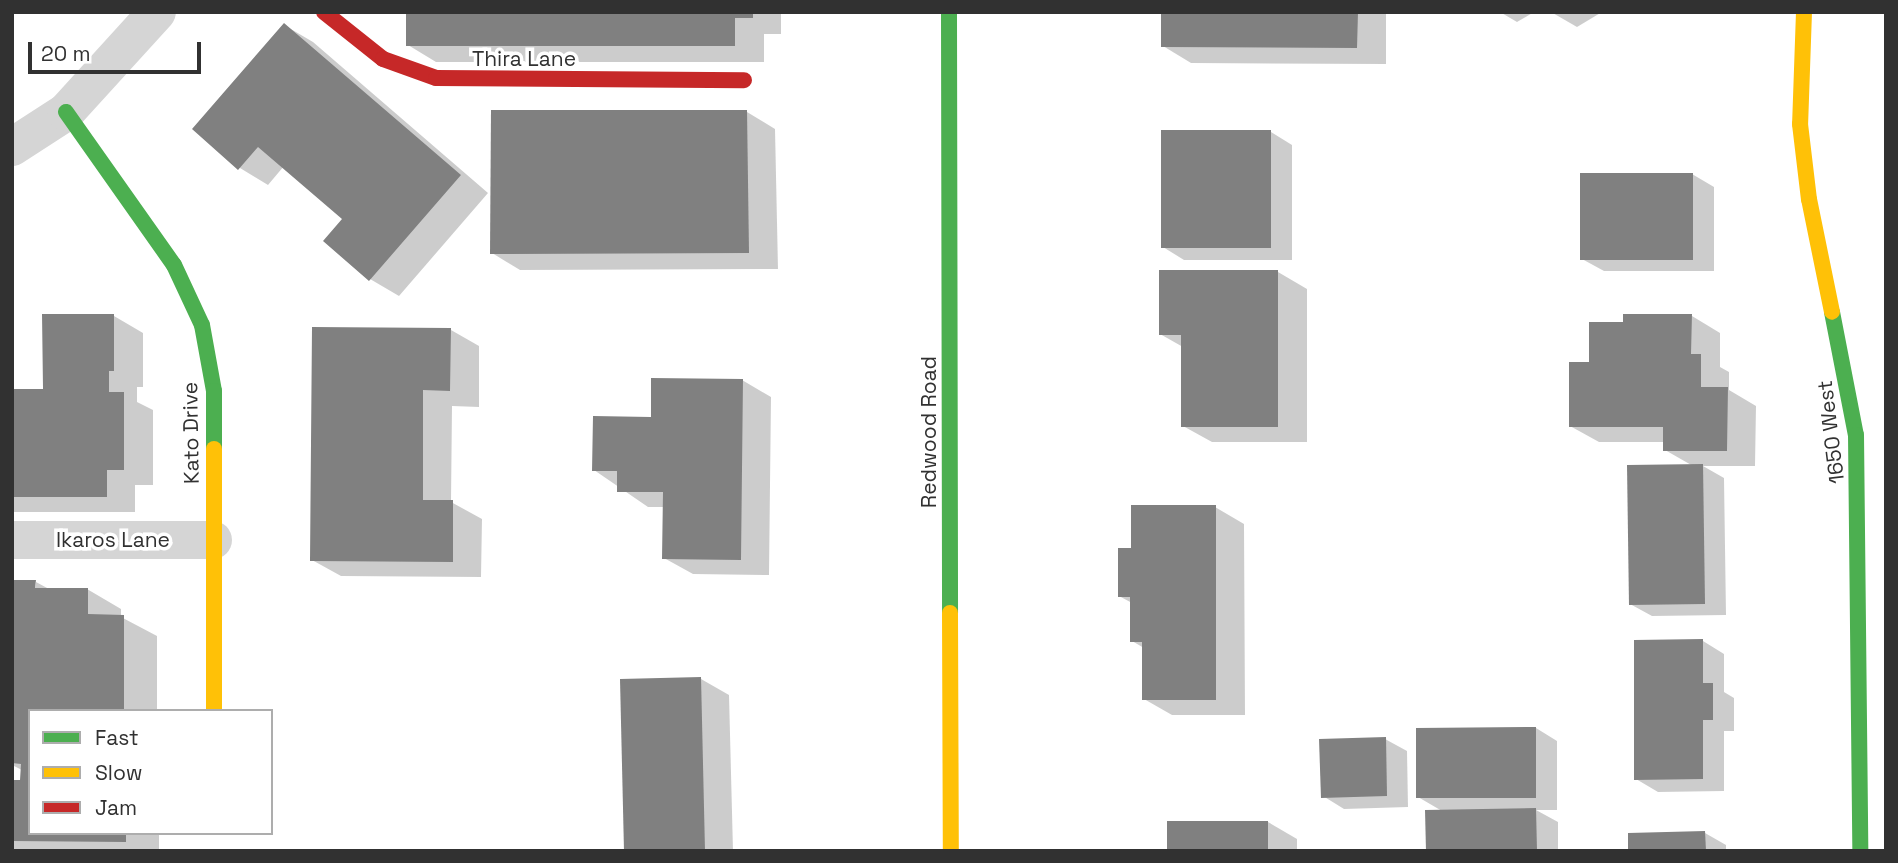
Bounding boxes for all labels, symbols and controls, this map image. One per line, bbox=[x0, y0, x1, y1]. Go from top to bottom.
scale bar bbox=[32, 28, 205, 72]
text: 20 m bbox=[41, 40, 91, 67]
street label: Thira Lane bbox=[472, 46, 576, 72]
street label: Redwood Road bbox=[916, 356, 942, 508]
street label: 1650 West bbox=[1812, 379, 1850, 485]
street label: Kato Drive bbox=[178, 382, 204, 484]
street label: Ikaros Lane bbox=[56, 527, 170, 553]
legend bbox=[28, 709, 273, 835]
text: Fast bbox=[95, 724, 139, 751]
text: Slow bbox=[95, 759, 143, 786]
text: Jam bbox=[95, 794, 137, 821]

